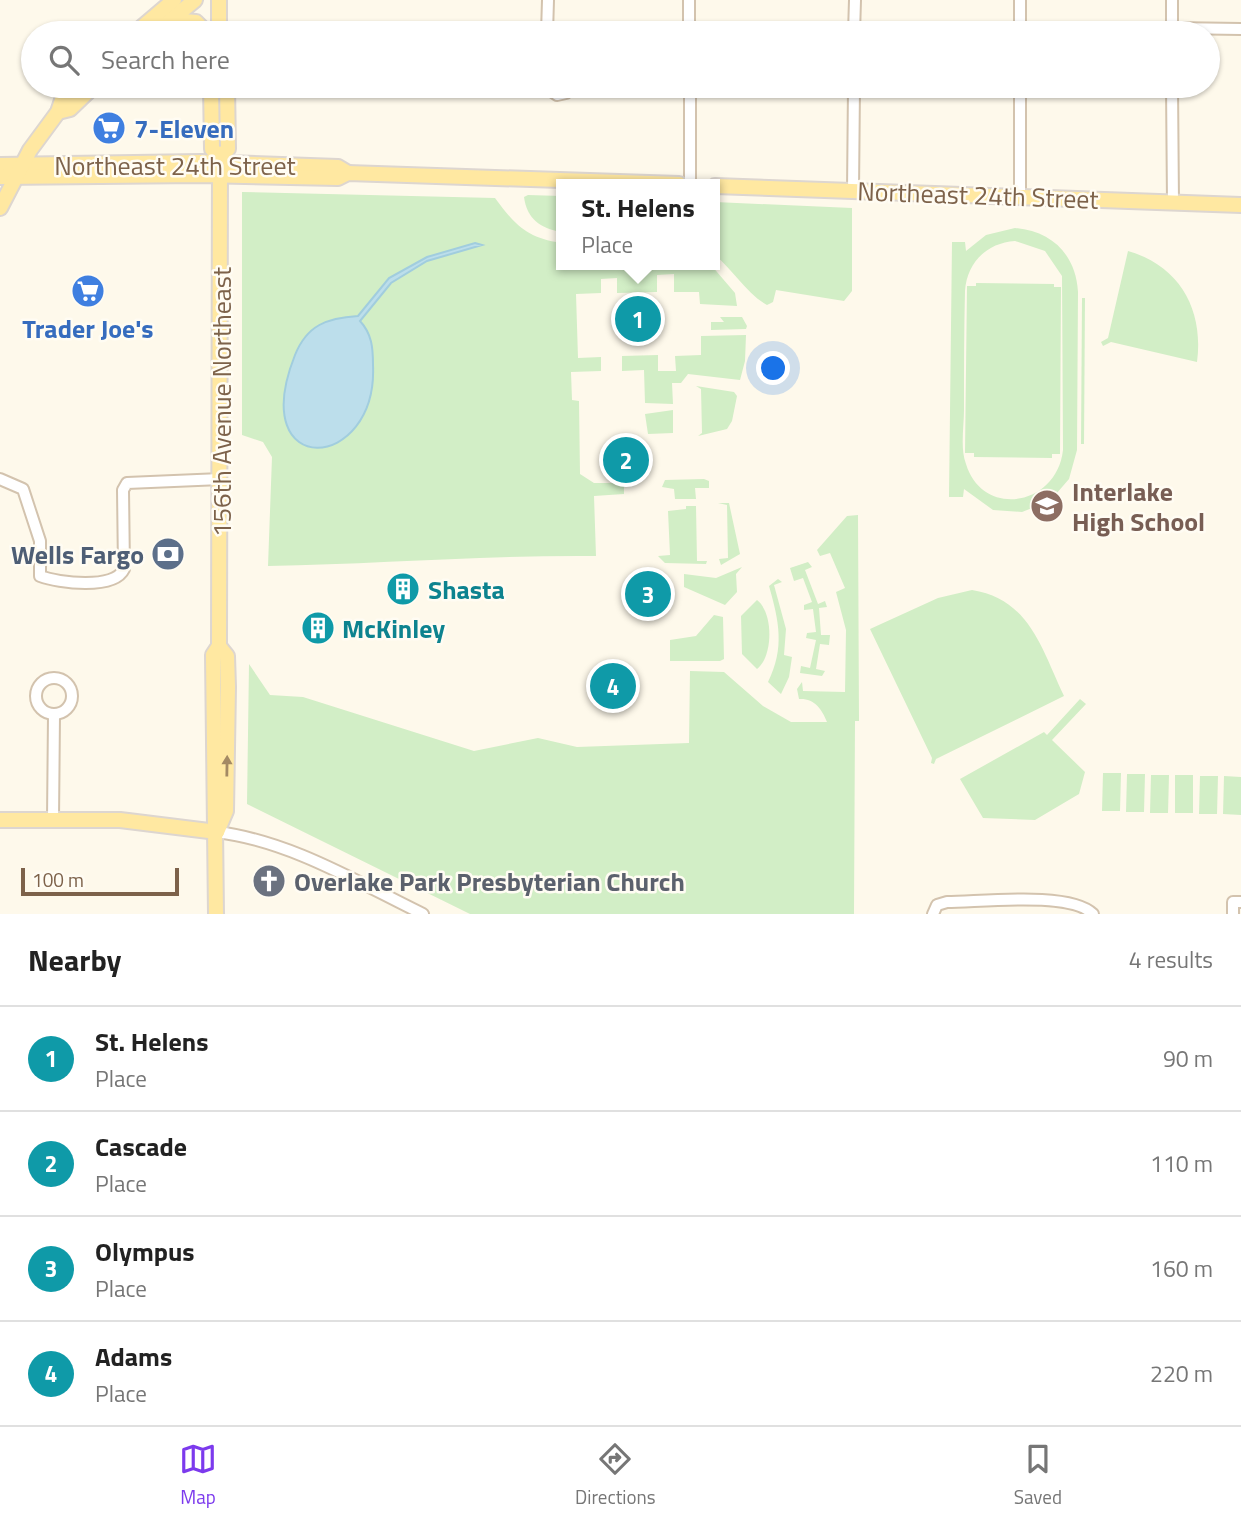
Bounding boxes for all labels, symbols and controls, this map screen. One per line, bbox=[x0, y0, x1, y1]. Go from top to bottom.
search box bbox=[21, 21, 1220, 98]
text: Search here bbox=[101, 40, 230, 79]
icon: search bbox=[45, 41, 83, 79]
supermarket icon: 7-Eleven bbox=[90, 109, 128, 147]
place label: 7-Eleven bbox=[134, 109, 234, 148]
street label: Northeast 24th Street bbox=[54, 146, 296, 185]
street label: Northeast 24th Street bbox=[857, 171, 1099, 219]
popup bbox=[556, 179, 720, 270]
text: St. Helens bbox=[581, 188, 695, 227]
text: Place bbox=[581, 227, 633, 262]
street label: 156th Avenue Northeast bbox=[202, 267, 241, 537]
supermarket icon: Trader Joe's bbox=[69, 272, 107, 310]
pin: 1 bbox=[615, 293, 661, 345]
place label: Trader Joe's bbox=[22, 309, 154, 348]
your location bbox=[756, 351, 790, 385]
pin: 2 bbox=[603, 434, 649, 486]
place label: Interlake High School bbox=[1072, 472, 1205, 541]
school or university icon: Interlake High School bbox=[1028, 487, 1066, 525]
place label: Wells Fargo bbox=[11, 535, 144, 574]
bank icon: Wells Fargo bbox=[149, 535, 187, 573]
pin: 3 bbox=[625, 568, 671, 620]
building icon: Shasta bbox=[384, 570, 422, 608]
place label: Shasta bbox=[428, 570, 505, 609]
building icon: McKinley bbox=[299, 609, 337, 647]
place label: McKinley bbox=[342, 609, 445, 648]
pin: 4 bbox=[590, 660, 636, 712]
one-way arrow bbox=[221, 755, 232, 777]
church icon: Overlake Park Presbyterian Church bbox=[250, 862, 288, 900]
place label: Overlake Park Presbyterian Church bbox=[294, 862, 685, 901]
scale bar bbox=[21, 865, 178, 897]
text: 100 m bbox=[32, 865, 84, 894]
text: Nearby bbox=[28, 937, 121, 983]
text: 4 results bbox=[1129, 942, 1213, 977]
text: St. Helens bbox=[95, 1022, 209, 1061]
text: 1 bbox=[45, 1041, 57, 1076]
text: 90 m bbox=[1163, 1041, 1213, 1076]
text: Place bbox=[95, 1061, 147, 1096]
text: Cascade bbox=[95, 1127, 187, 1166]
text: 2 bbox=[45, 1146, 57, 1181]
text: 110 m bbox=[1150, 1146, 1213, 1181]
text: Place bbox=[95, 1166, 147, 1201]
text: Olympus bbox=[95, 1232, 195, 1271]
text: 3 bbox=[45, 1251, 57, 1286]
text: 160 m bbox=[1150, 1251, 1213, 1286]
text: Place bbox=[95, 1271, 147, 1306]
text: Adams bbox=[95, 1337, 172, 1376]
text: 4 bbox=[45, 1356, 57, 1391]
text: 220 m bbox=[1150, 1356, 1213, 1391]
text: Place bbox=[95, 1376, 147, 1411]
tab: Map bbox=[179, 1440, 217, 1511]
tab: Directions bbox=[575, 1440, 656, 1511]
tab: Saved bbox=[1014, 1440, 1062, 1511]

